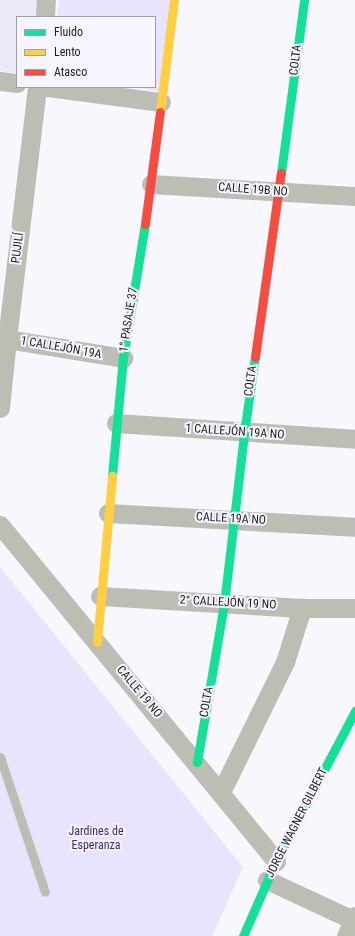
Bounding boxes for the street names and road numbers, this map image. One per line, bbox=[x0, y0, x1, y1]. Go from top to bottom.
street label: COLTA bbox=[287, 44, 305, 76]
street label: CALLE 19B NO bbox=[218, 180, 288, 200]
street label: PUJILÍ bbox=[9, 232, 27, 264]
street label: 1° PASAJE 37 bbox=[117, 287, 141, 353]
street label: 1 CALLEJÓN 19A bbox=[19, 334, 103, 362]
street label: COLTA bbox=[242, 365, 260, 397]
street label: 1 CALLEJÓN 19A NO bbox=[185, 421, 285, 443]
street label: CALLE 19A NO bbox=[196, 510, 266, 528]
street label: 2° CALLEJÓN 19 NO bbox=[179, 593, 277, 613]
street label: CALLE 19 NO bbox=[113, 663, 165, 721]
street label: COLTA bbox=[197, 686, 217, 718]
street label: JORGE WAGNER GILBERT bbox=[263, 766, 331, 880]

